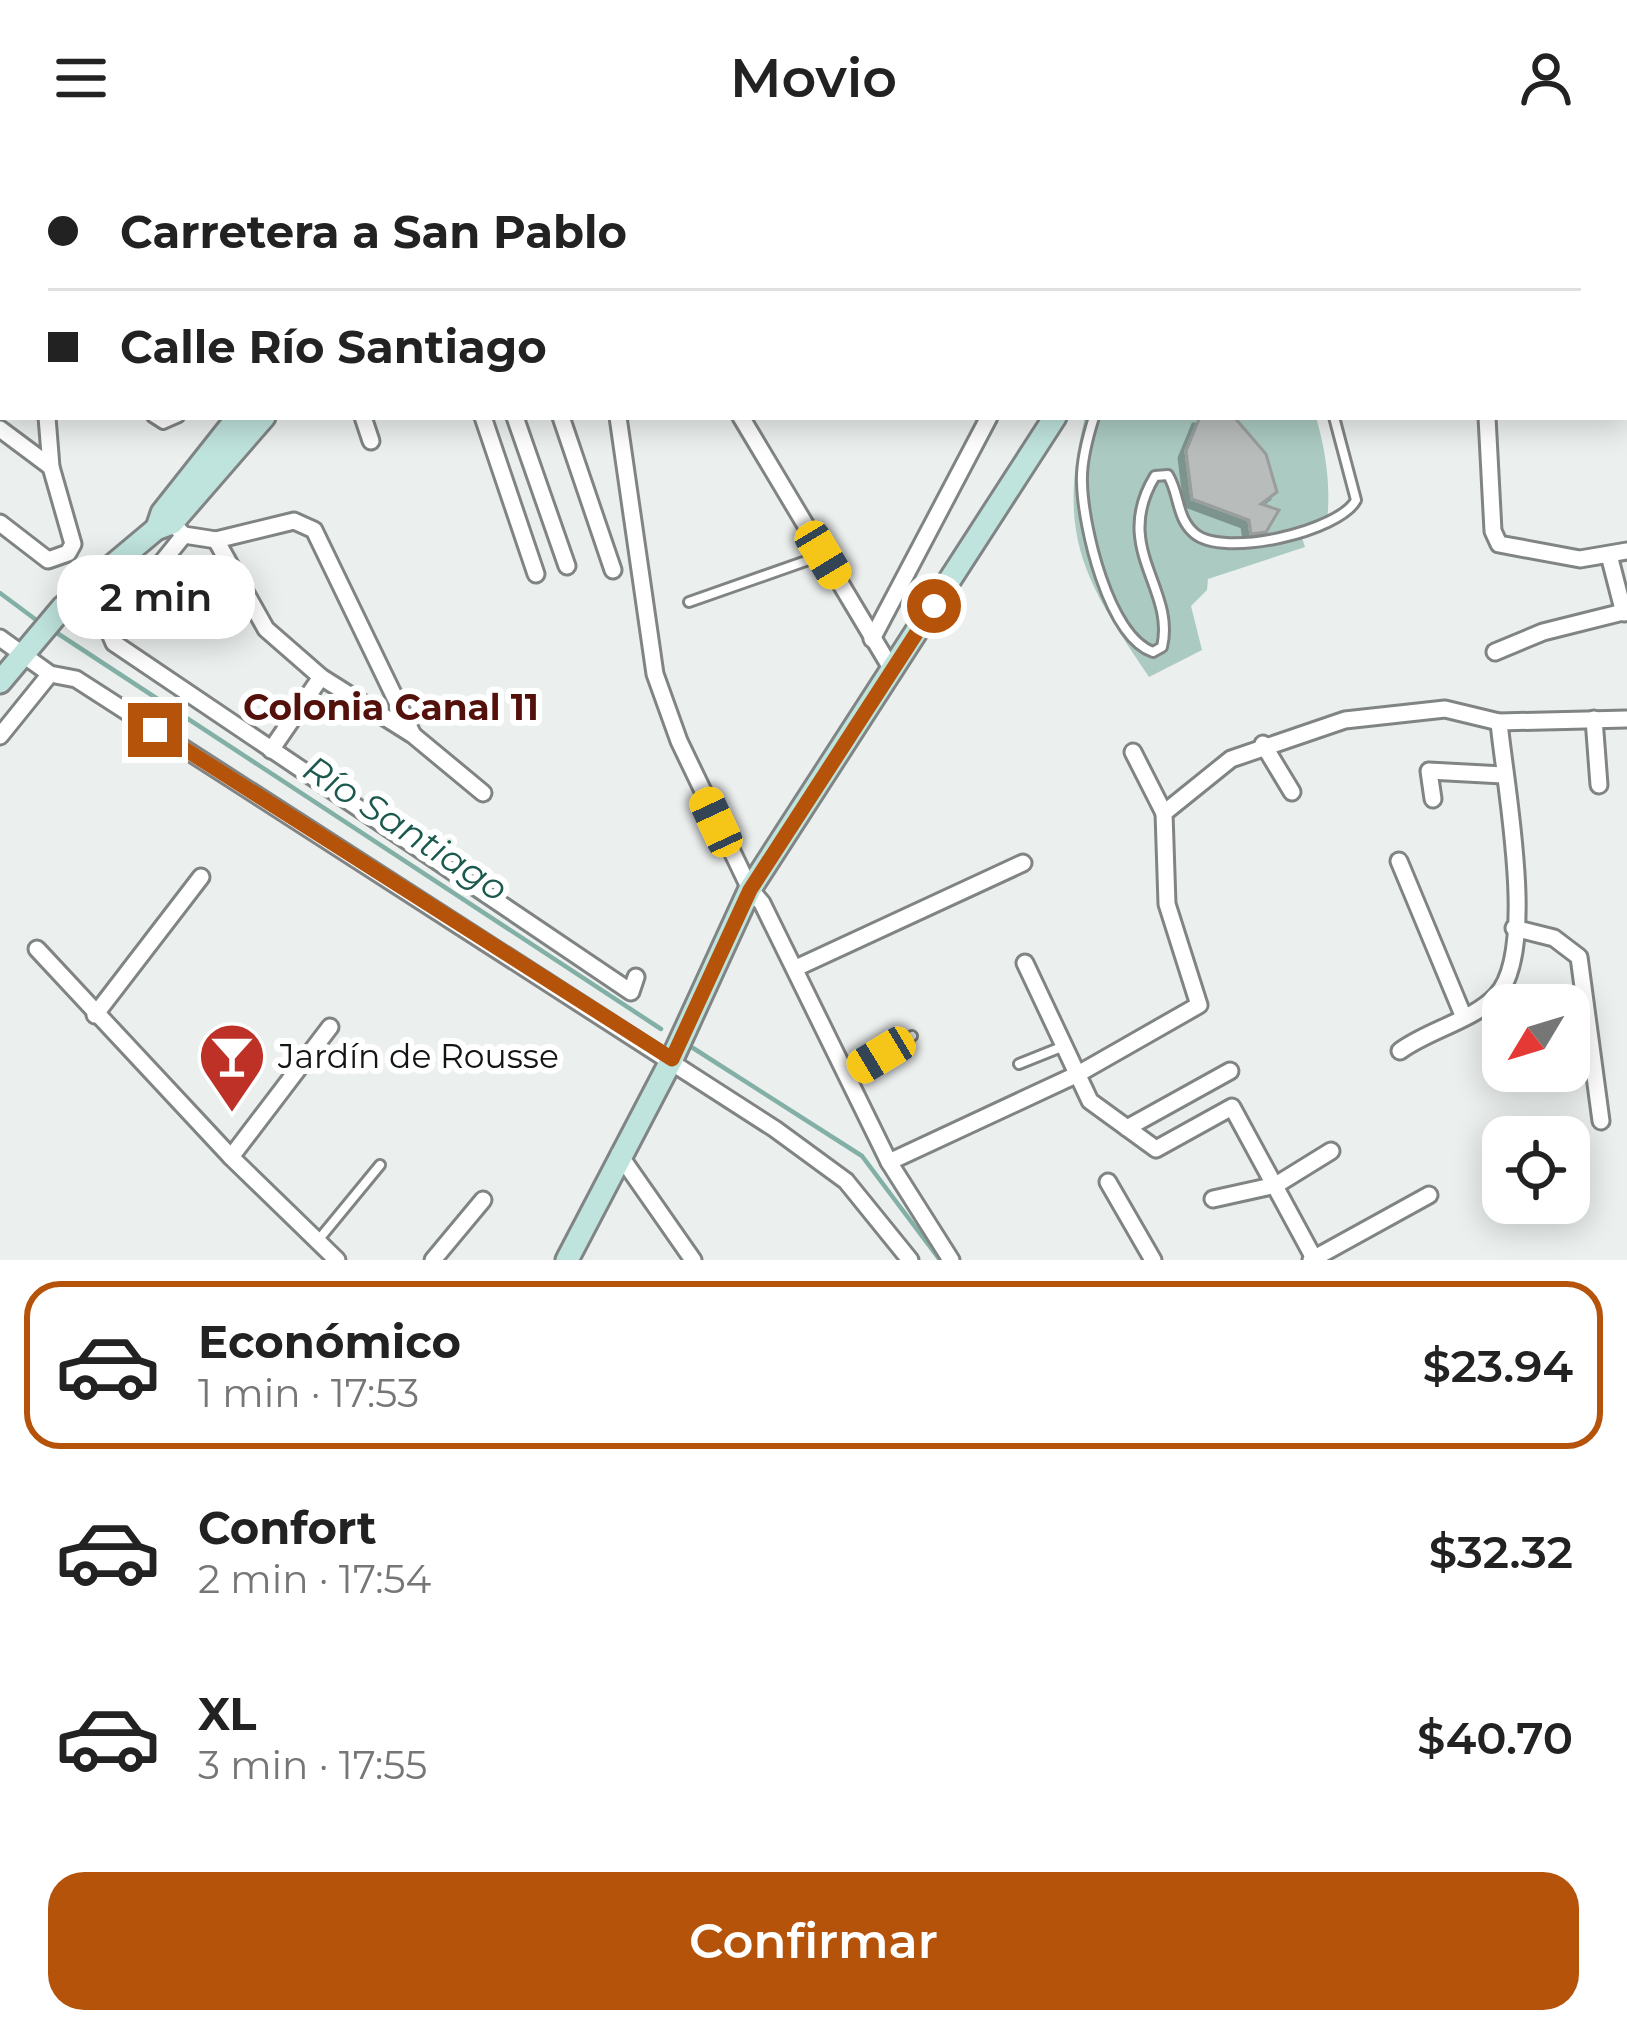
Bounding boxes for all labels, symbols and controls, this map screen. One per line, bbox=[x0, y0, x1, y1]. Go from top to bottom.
icon: menu bbox=[48, 45, 114, 111]
text: Movio bbox=[730, 45, 897, 111]
icon: person bbox=[1513, 45, 1579, 111]
text: Carretera a San Pablo bbox=[120, 204, 627, 259]
text: Calle Río Santiago bbox=[120, 319, 547, 374]
car bbox=[789, 515, 857, 595]
callout: 2 min bbox=[56, 556, 254, 640]
text: 2 min bbox=[100, 573, 212, 621]
route start bbox=[907, 579, 961, 633]
district label: Colonia Canal 11 bbox=[243, 685, 539, 729]
route end bbox=[128, 703, 182, 757]
water label: Río Santiago bbox=[296, 746, 516, 910]
car bbox=[684, 782, 748, 862]
north arrow bbox=[1482, 984, 1590, 1092]
map controls bbox=[1482, 984, 1590, 1224]
bar icon: Jardín de Rousse bbox=[197, 1021, 267, 1115]
car bbox=[841, 1021, 921, 1089]
place label: Jardín de Rousse bbox=[277, 1036, 559, 1076]
button: locate bbox=[1482, 1116, 1590, 1224]
icon: car bbox=[54, 1311, 162, 1419]
text: Económico bbox=[198, 1314, 461, 1369]
text: $23.94 bbox=[1423, 1338, 1573, 1393]
text: 1 min · 17:53 bbox=[198, 1369, 419, 1417]
icon: car bbox=[54, 1497, 162, 1605]
text: Confort bbox=[198, 1500, 377, 1555]
text: $32.32 bbox=[1429, 1524, 1573, 1579]
text: 2 min · 17:54 bbox=[198, 1555, 431, 1603]
icon: car bbox=[54, 1683, 162, 1791]
text: XL bbox=[198, 1686, 256, 1741]
text: $40.70 bbox=[1417, 1710, 1573, 1765]
text: 3 min · 17:55 bbox=[198, 1741, 427, 1789]
button: Confirmar bbox=[48, 1872, 1579, 2010]

